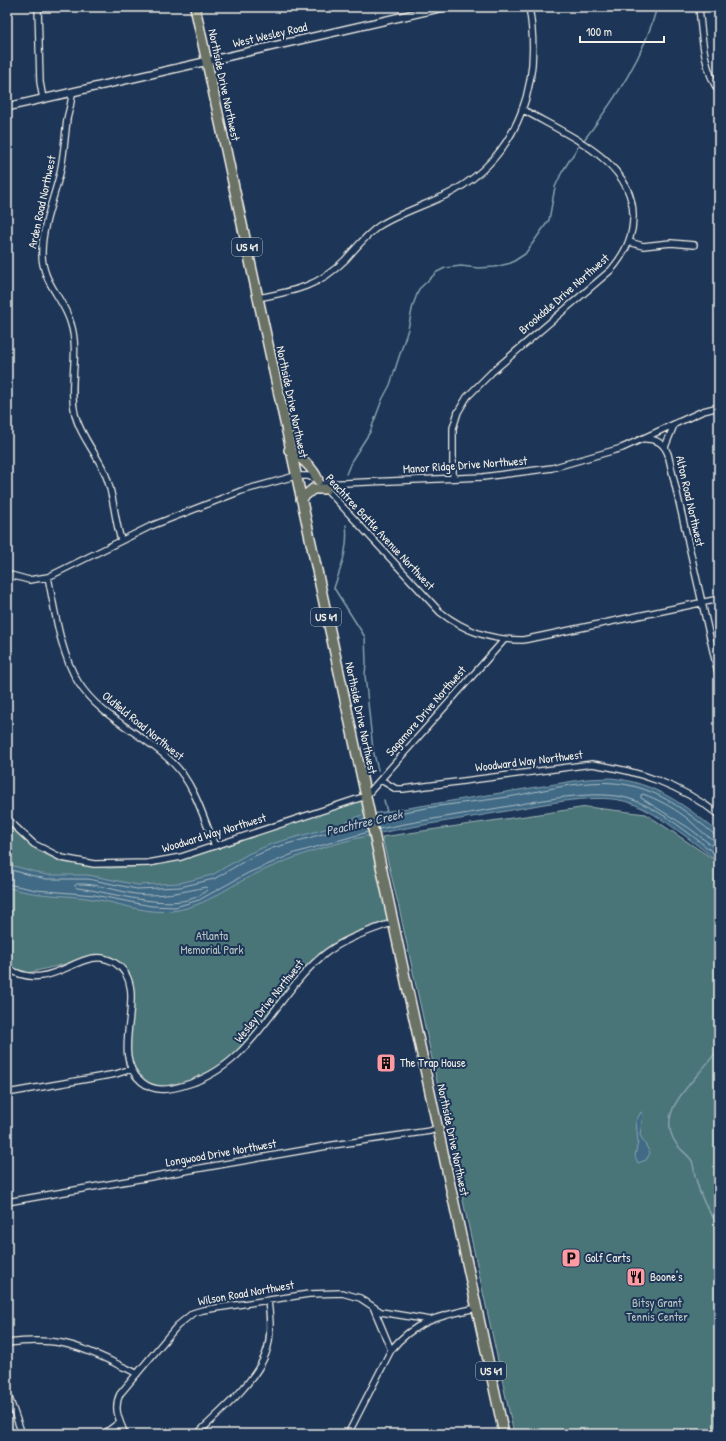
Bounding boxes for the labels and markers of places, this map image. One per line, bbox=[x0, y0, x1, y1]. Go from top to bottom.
building icon: The Trap House bbox=[375, 1052, 397, 1074]
place label: The Trap House bbox=[400, 1054, 466, 1071]
parking icon: Golf Carts bbox=[560, 1247, 582, 1269]
place label: Golf Carts bbox=[585, 1249, 631, 1266]
restaurant icon: Boone's bbox=[625, 1266, 647, 1288]
place label: Boone's bbox=[650, 1268, 683, 1285]

